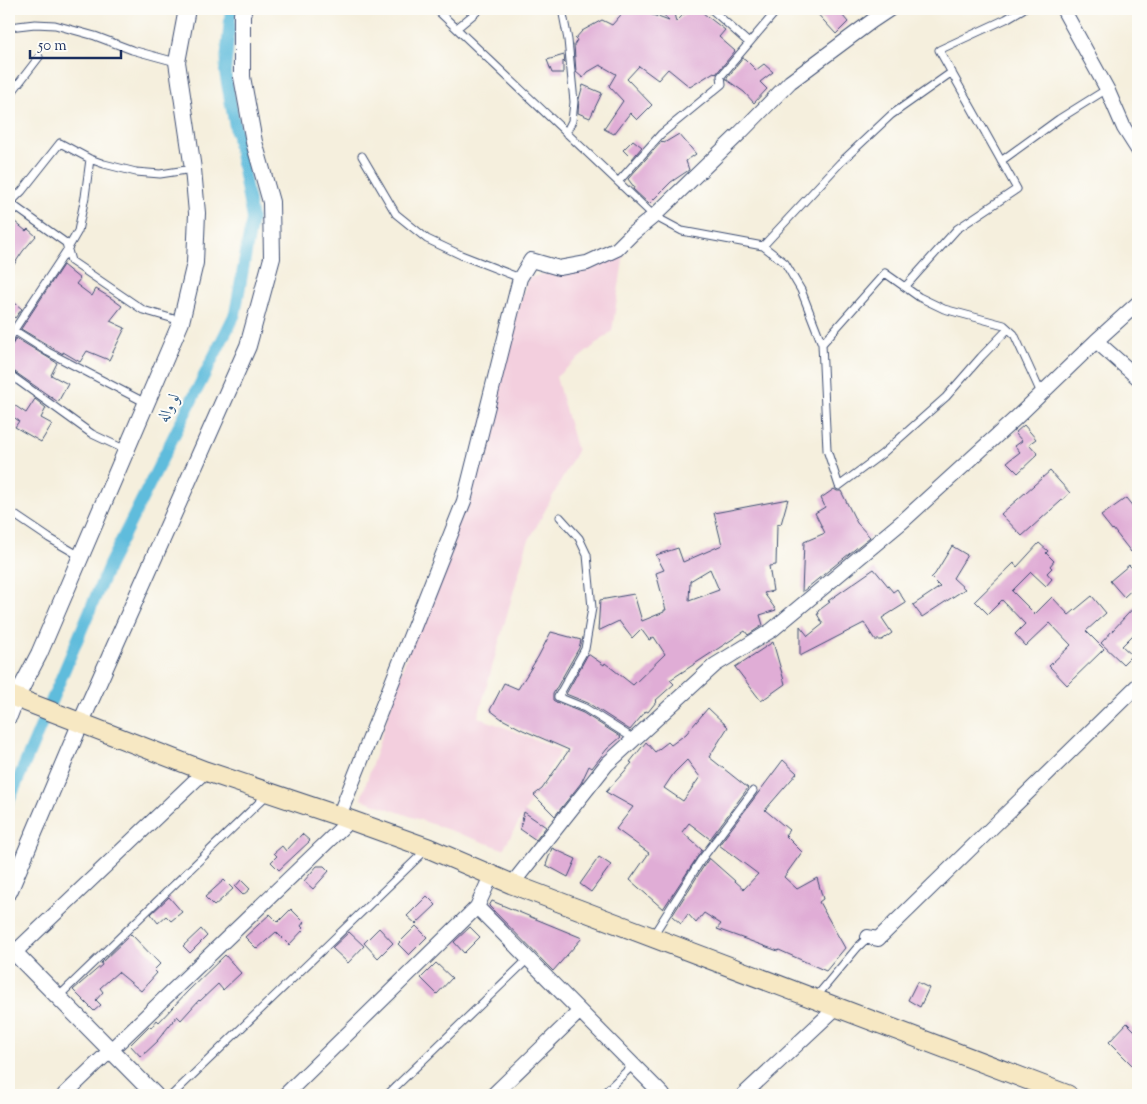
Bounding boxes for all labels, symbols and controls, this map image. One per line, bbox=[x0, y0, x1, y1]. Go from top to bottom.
scale bar bbox=[30, 28, 121, 60]
text: 50 m bbox=[37, 36, 67, 57]
water label: لو واله bbox=[153, 389, 187, 427]

